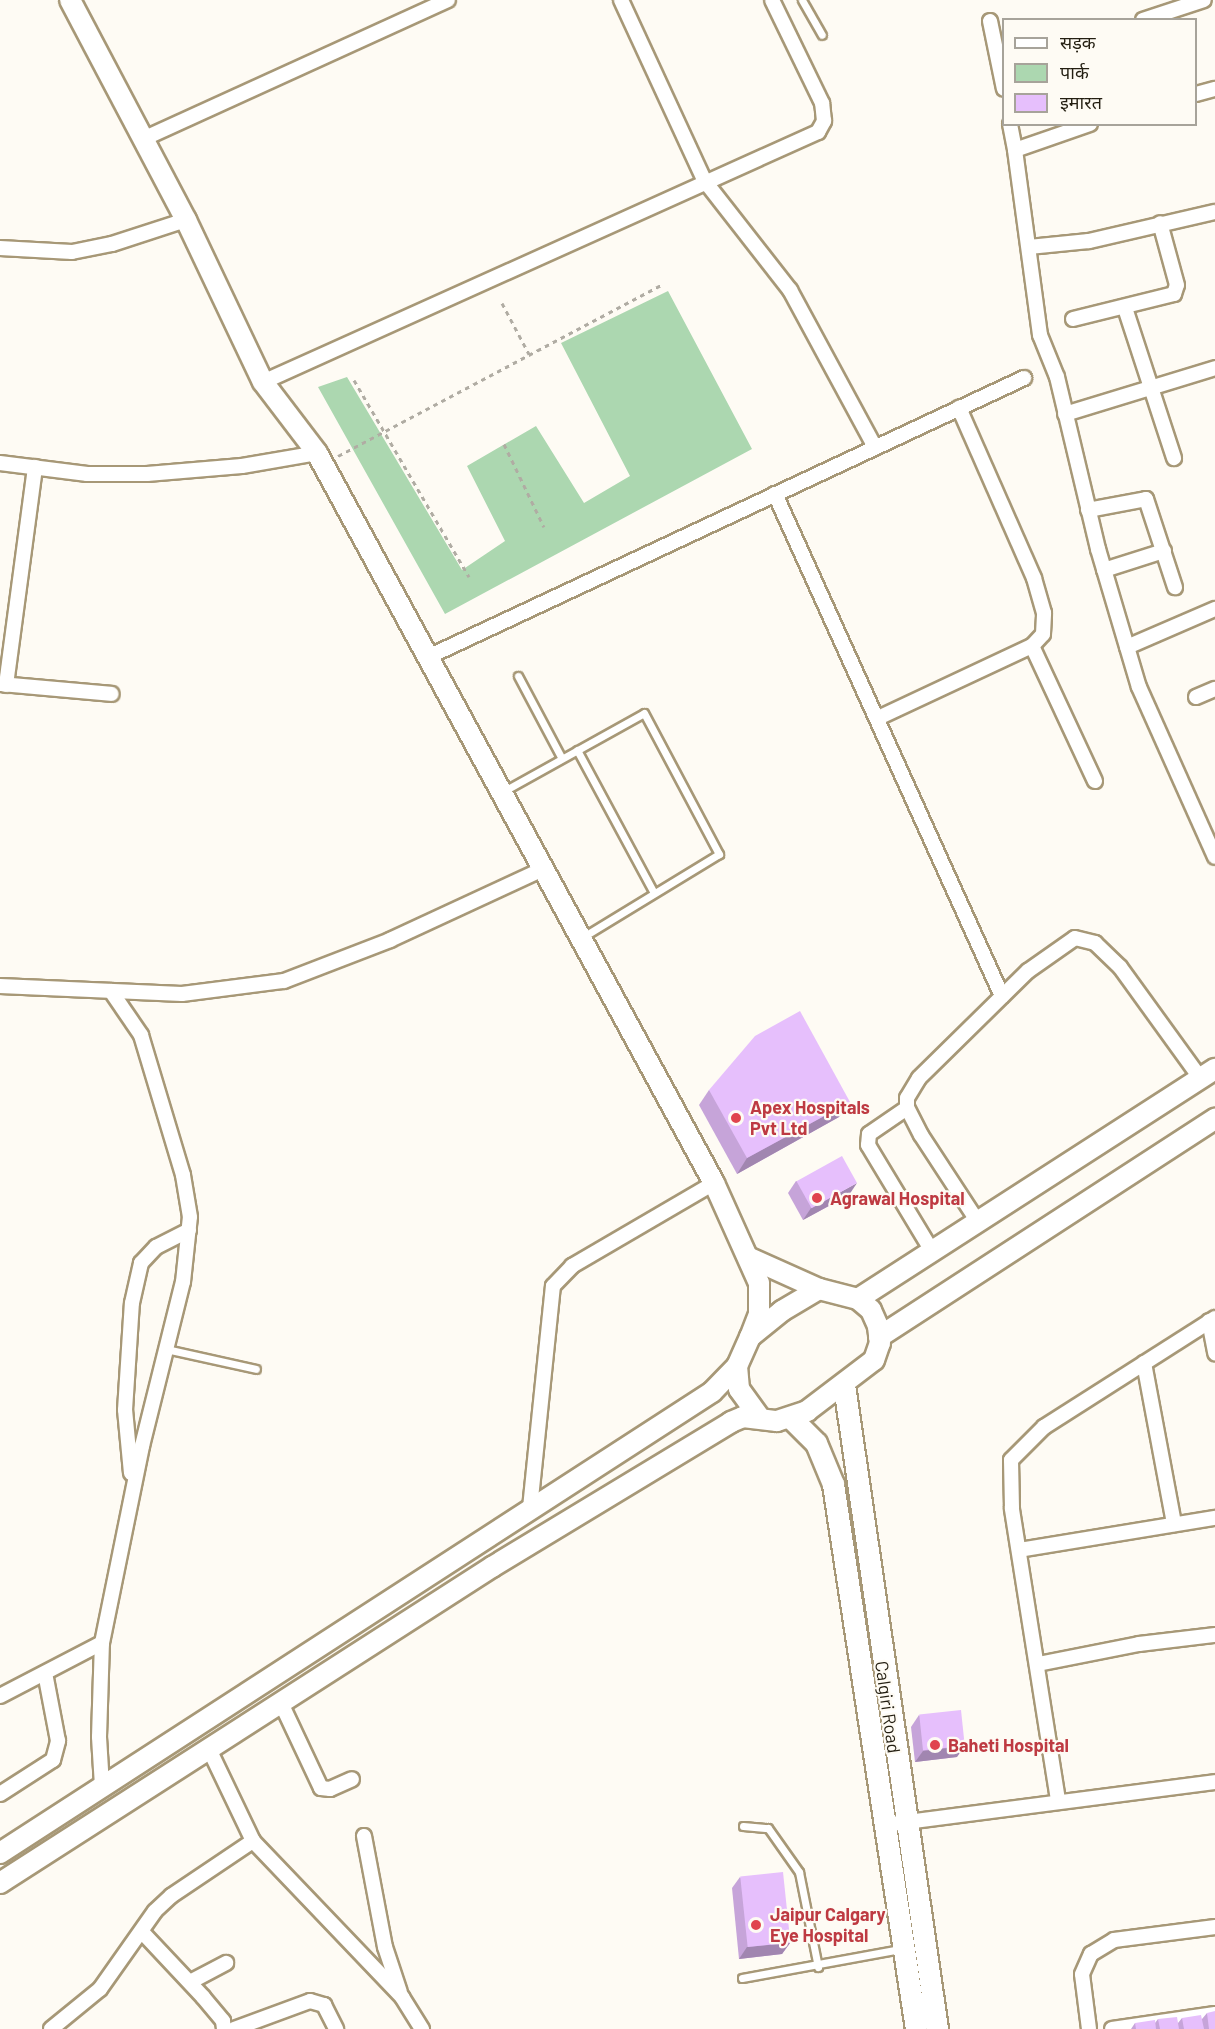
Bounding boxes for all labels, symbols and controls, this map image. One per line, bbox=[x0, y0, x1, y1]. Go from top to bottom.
legend bbox=[1002, 18, 1197, 126]
text: सड़क bbox=[1060, 31, 1096, 53]
text: पार्क bbox=[1060, 61, 1089, 83]
text: इमारत bbox=[1060, 91, 1102, 113]
place label: Apex Hospitals Pvt Ltd bbox=[750, 1097, 870, 1140]
marker: Apex Hospitals Pvt Ltd bbox=[727, 1109, 745, 1127]
place label: Agrawal Hospital bbox=[830, 1187, 965, 1209]
marker: Agrawal Hospital bbox=[808, 1189, 826, 1207]
street label: Calgiri Road bbox=[871, 1660, 905, 1754]
place label: Baheti Hospital bbox=[948, 1734, 1069, 1756]
marker: Baheti Hospital bbox=[926, 1736, 944, 1754]
place label: Jaipur Calgary Eye Hospital bbox=[770, 1904, 886, 1946]
marker: Jaipur Calgary Eye Hospital bbox=[747, 1916, 765, 1934]

